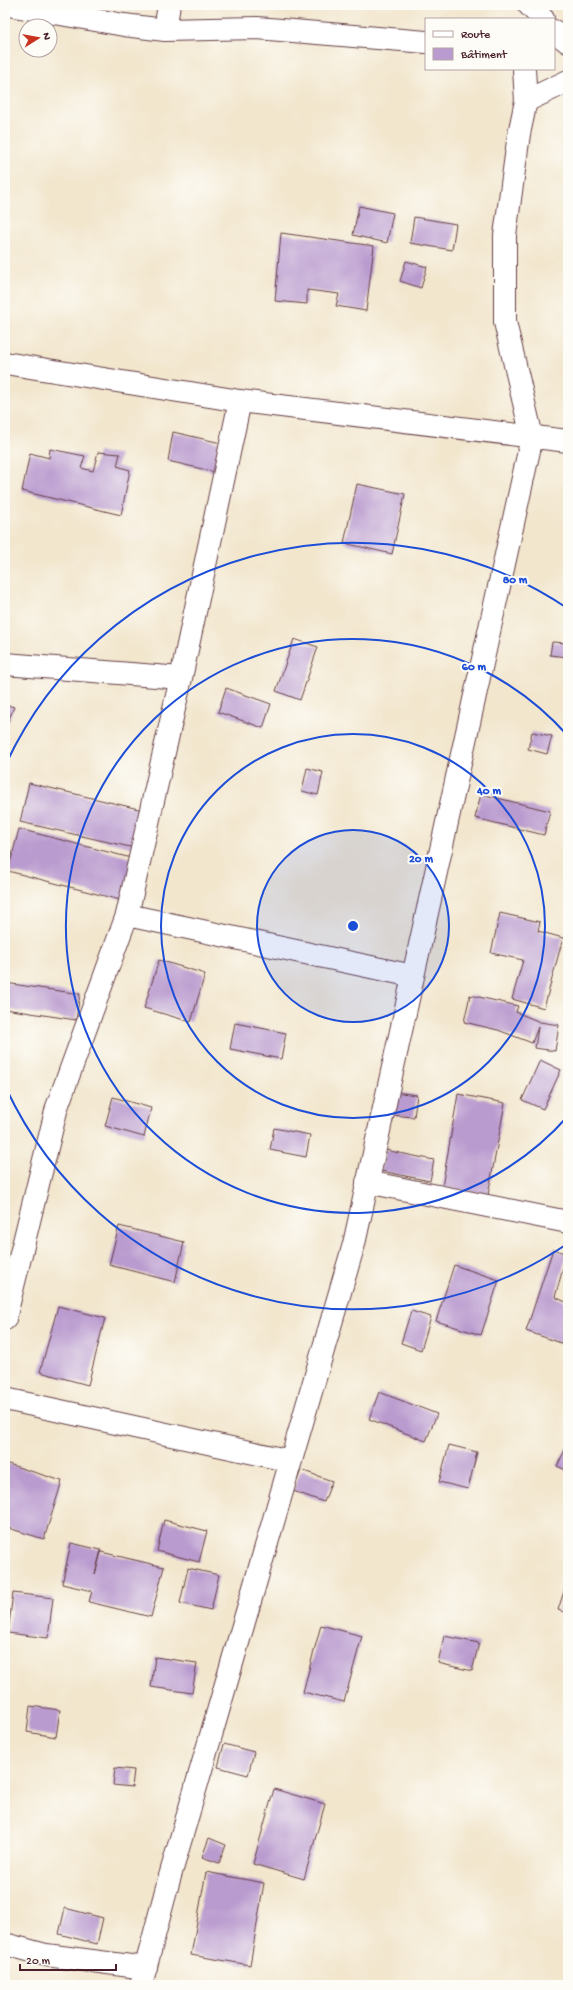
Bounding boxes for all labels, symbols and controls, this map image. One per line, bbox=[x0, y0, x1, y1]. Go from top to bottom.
north arrow bbox=[18, 18, 58, 58]
legend bbox=[425, 18, 555, 70]
text: Route bbox=[461, 29, 491, 43]
text: N bbox=[39, 32, 52, 41]
text: Bâtiment bbox=[460, 49, 508, 63]
text: 80 m bbox=[503, 574, 528, 588]
text: 60 m bbox=[462, 661, 487, 675]
text: 40 m bbox=[476, 785, 501, 799]
text: 20 m bbox=[409, 853, 434, 867]
centre of rings bbox=[346, 919, 360, 933]
scale bar bbox=[20, 1946, 116, 1972]
text: 20 m bbox=[26, 1955, 51, 1969]

